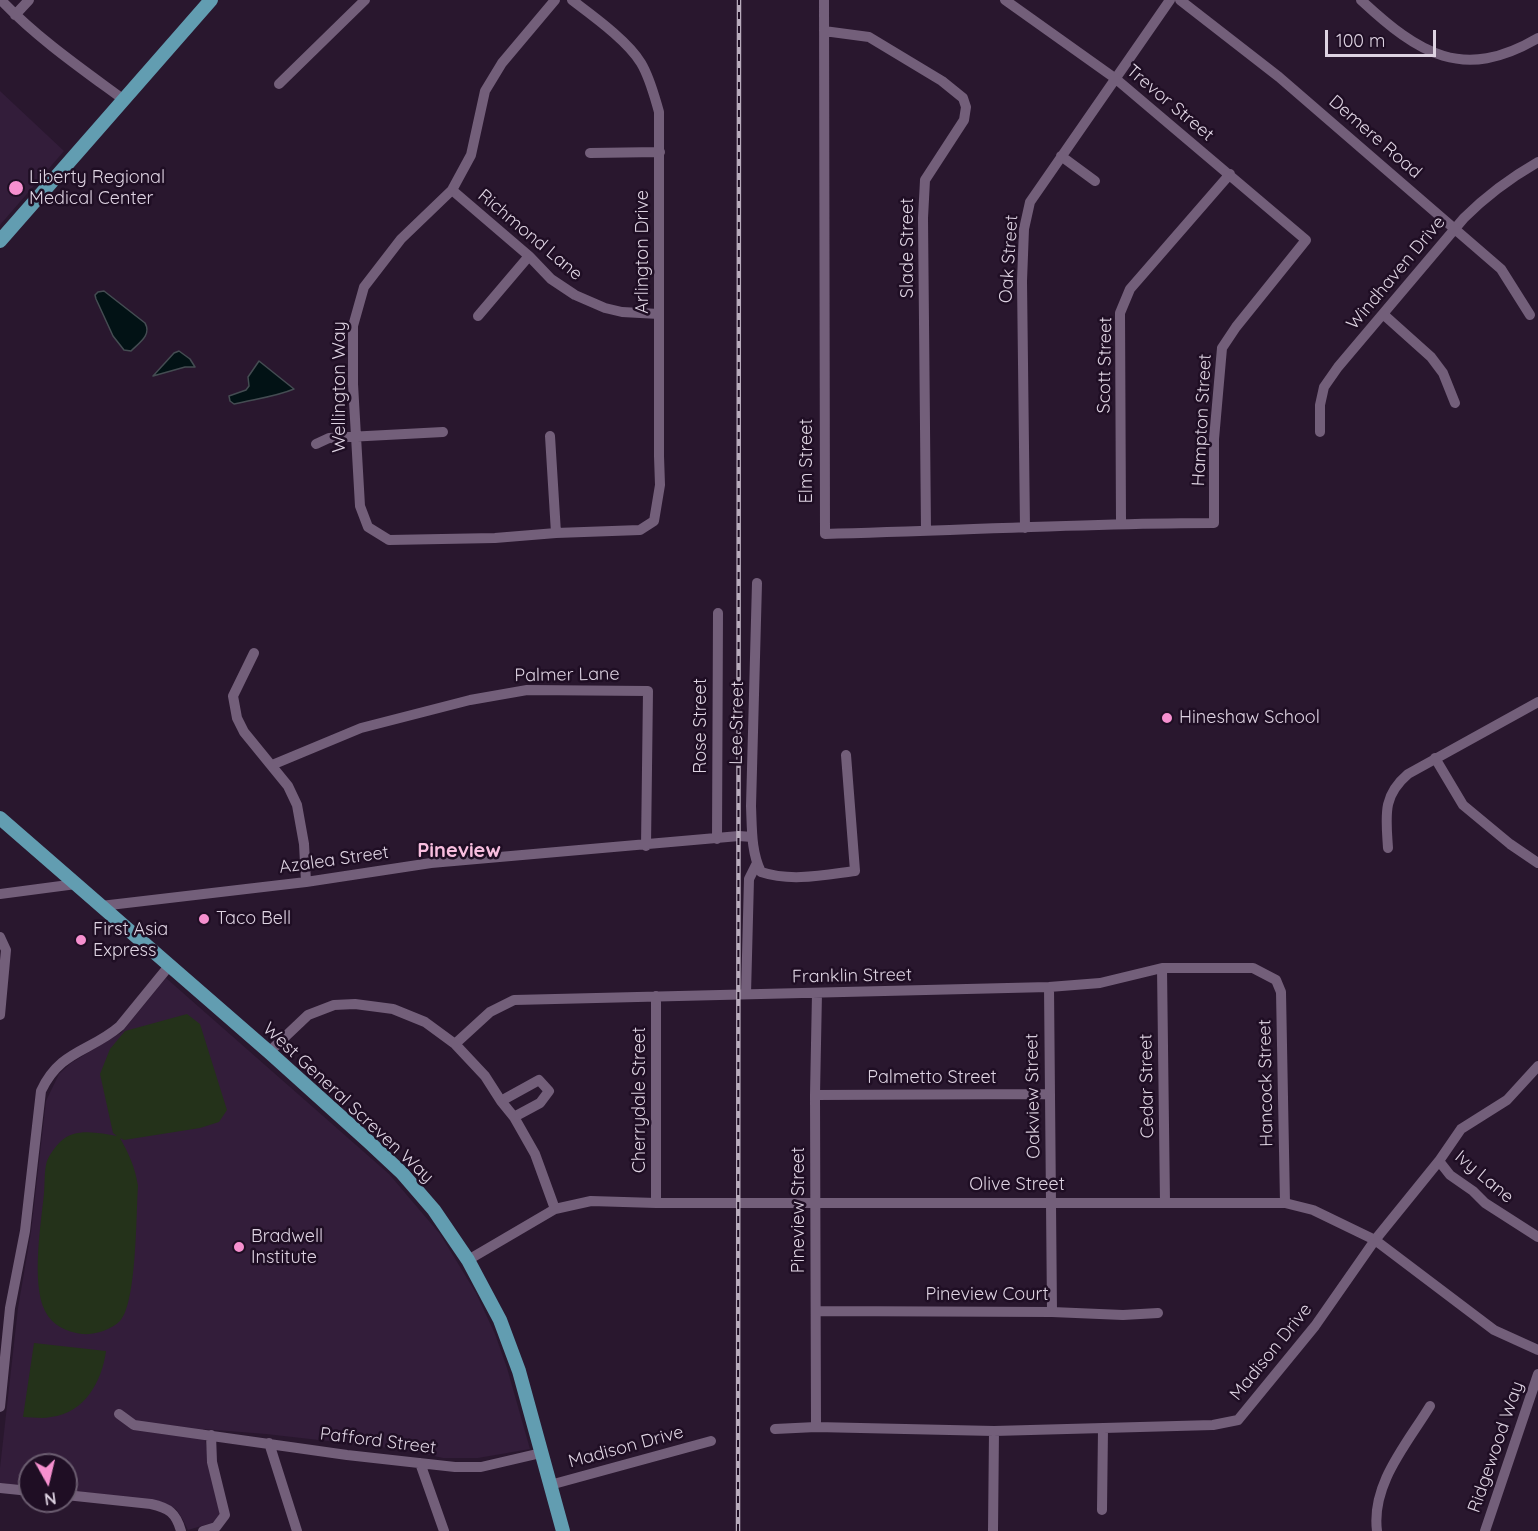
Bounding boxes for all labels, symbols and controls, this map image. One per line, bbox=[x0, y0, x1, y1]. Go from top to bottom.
scale bar bbox=[1328, 18, 1439, 56]
text: 100 m bbox=[1336, 29, 1385, 52]
street label: Trevor Street bbox=[1122, 60, 1218, 146]
street label: Demere Road bbox=[1324, 91, 1426, 183]
place label: Liberty Regional Medical Center bbox=[29, 167, 165, 210]
marker: Liberty Regional Medical Center bbox=[7, 179, 25, 197]
street label: Richmond Lane bbox=[473, 185, 587, 285]
street label: Arlington Drive bbox=[632, 190, 654, 314]
street label: Slade Street bbox=[897, 198, 919, 298]
street label: Windhaven Drive bbox=[1342, 212, 1450, 334]
street label: Oak Street bbox=[995, 214, 1023, 304]
street label: Scott Street bbox=[1093, 317, 1117, 413]
street label: Wellington Way bbox=[329, 321, 351, 453]
street label: Hampton Street bbox=[1188, 353, 1216, 487]
street label: Elm Street bbox=[796, 419, 818, 503]
street label: Palmer Lane bbox=[514, 663, 620, 687]
street label: Rose Street bbox=[690, 678, 712, 774]
street label: Lee Street bbox=[725, 681, 749, 765]
place label: Hineshaw School bbox=[1179, 707, 1320, 729]
marker: Hineshaw School bbox=[1160, 711, 1174, 725]
district label: Pineview bbox=[417, 839, 501, 863]
street label: Azalea Street bbox=[278, 842, 390, 878]
place label: Taco Bell bbox=[216, 908, 291, 930]
marker: Taco Bell bbox=[197, 912, 211, 926]
place label: First Asia Express bbox=[93, 919, 168, 962]
marker: First Asia Express bbox=[74, 933, 88, 947]
street label: Franklin Street bbox=[792, 964, 912, 988]
street label: West General Screven Way bbox=[258, 1018, 438, 1188]
street label: Hancock Street bbox=[1254, 1019, 1278, 1147]
street label: Cherrydale Street bbox=[629, 1027, 651, 1173]
street label: Oakview Street bbox=[1021, 1033, 1045, 1159]
street label: Cedar Street bbox=[1135, 1033, 1159, 1139]
street label: Palmetto Street bbox=[867, 1067, 997, 1089]
street label: Ivy Lane bbox=[1450, 1146, 1518, 1208]
street label: Pineview Street bbox=[788, 1147, 810, 1273]
street label: Olive Street bbox=[969, 1174, 1065, 1196]
place label: Bradwell Institute bbox=[251, 1226, 323, 1268]
marker: Bradwell Institute bbox=[232, 1240, 246, 1254]
street label: Pineview Court bbox=[926, 1284, 1048, 1306]
street label: Madison Drive bbox=[1225, 1299, 1317, 1405]
street label: Ridgewood Way bbox=[1463, 1379, 1529, 1515]
street label: Madison Drive bbox=[566, 1421, 686, 1473]
street label: Pafford Street bbox=[319, 1423, 437, 1459]
north arrow bbox=[18, 1453, 78, 1513]
text: N bbox=[43, 1488, 57, 1510]

